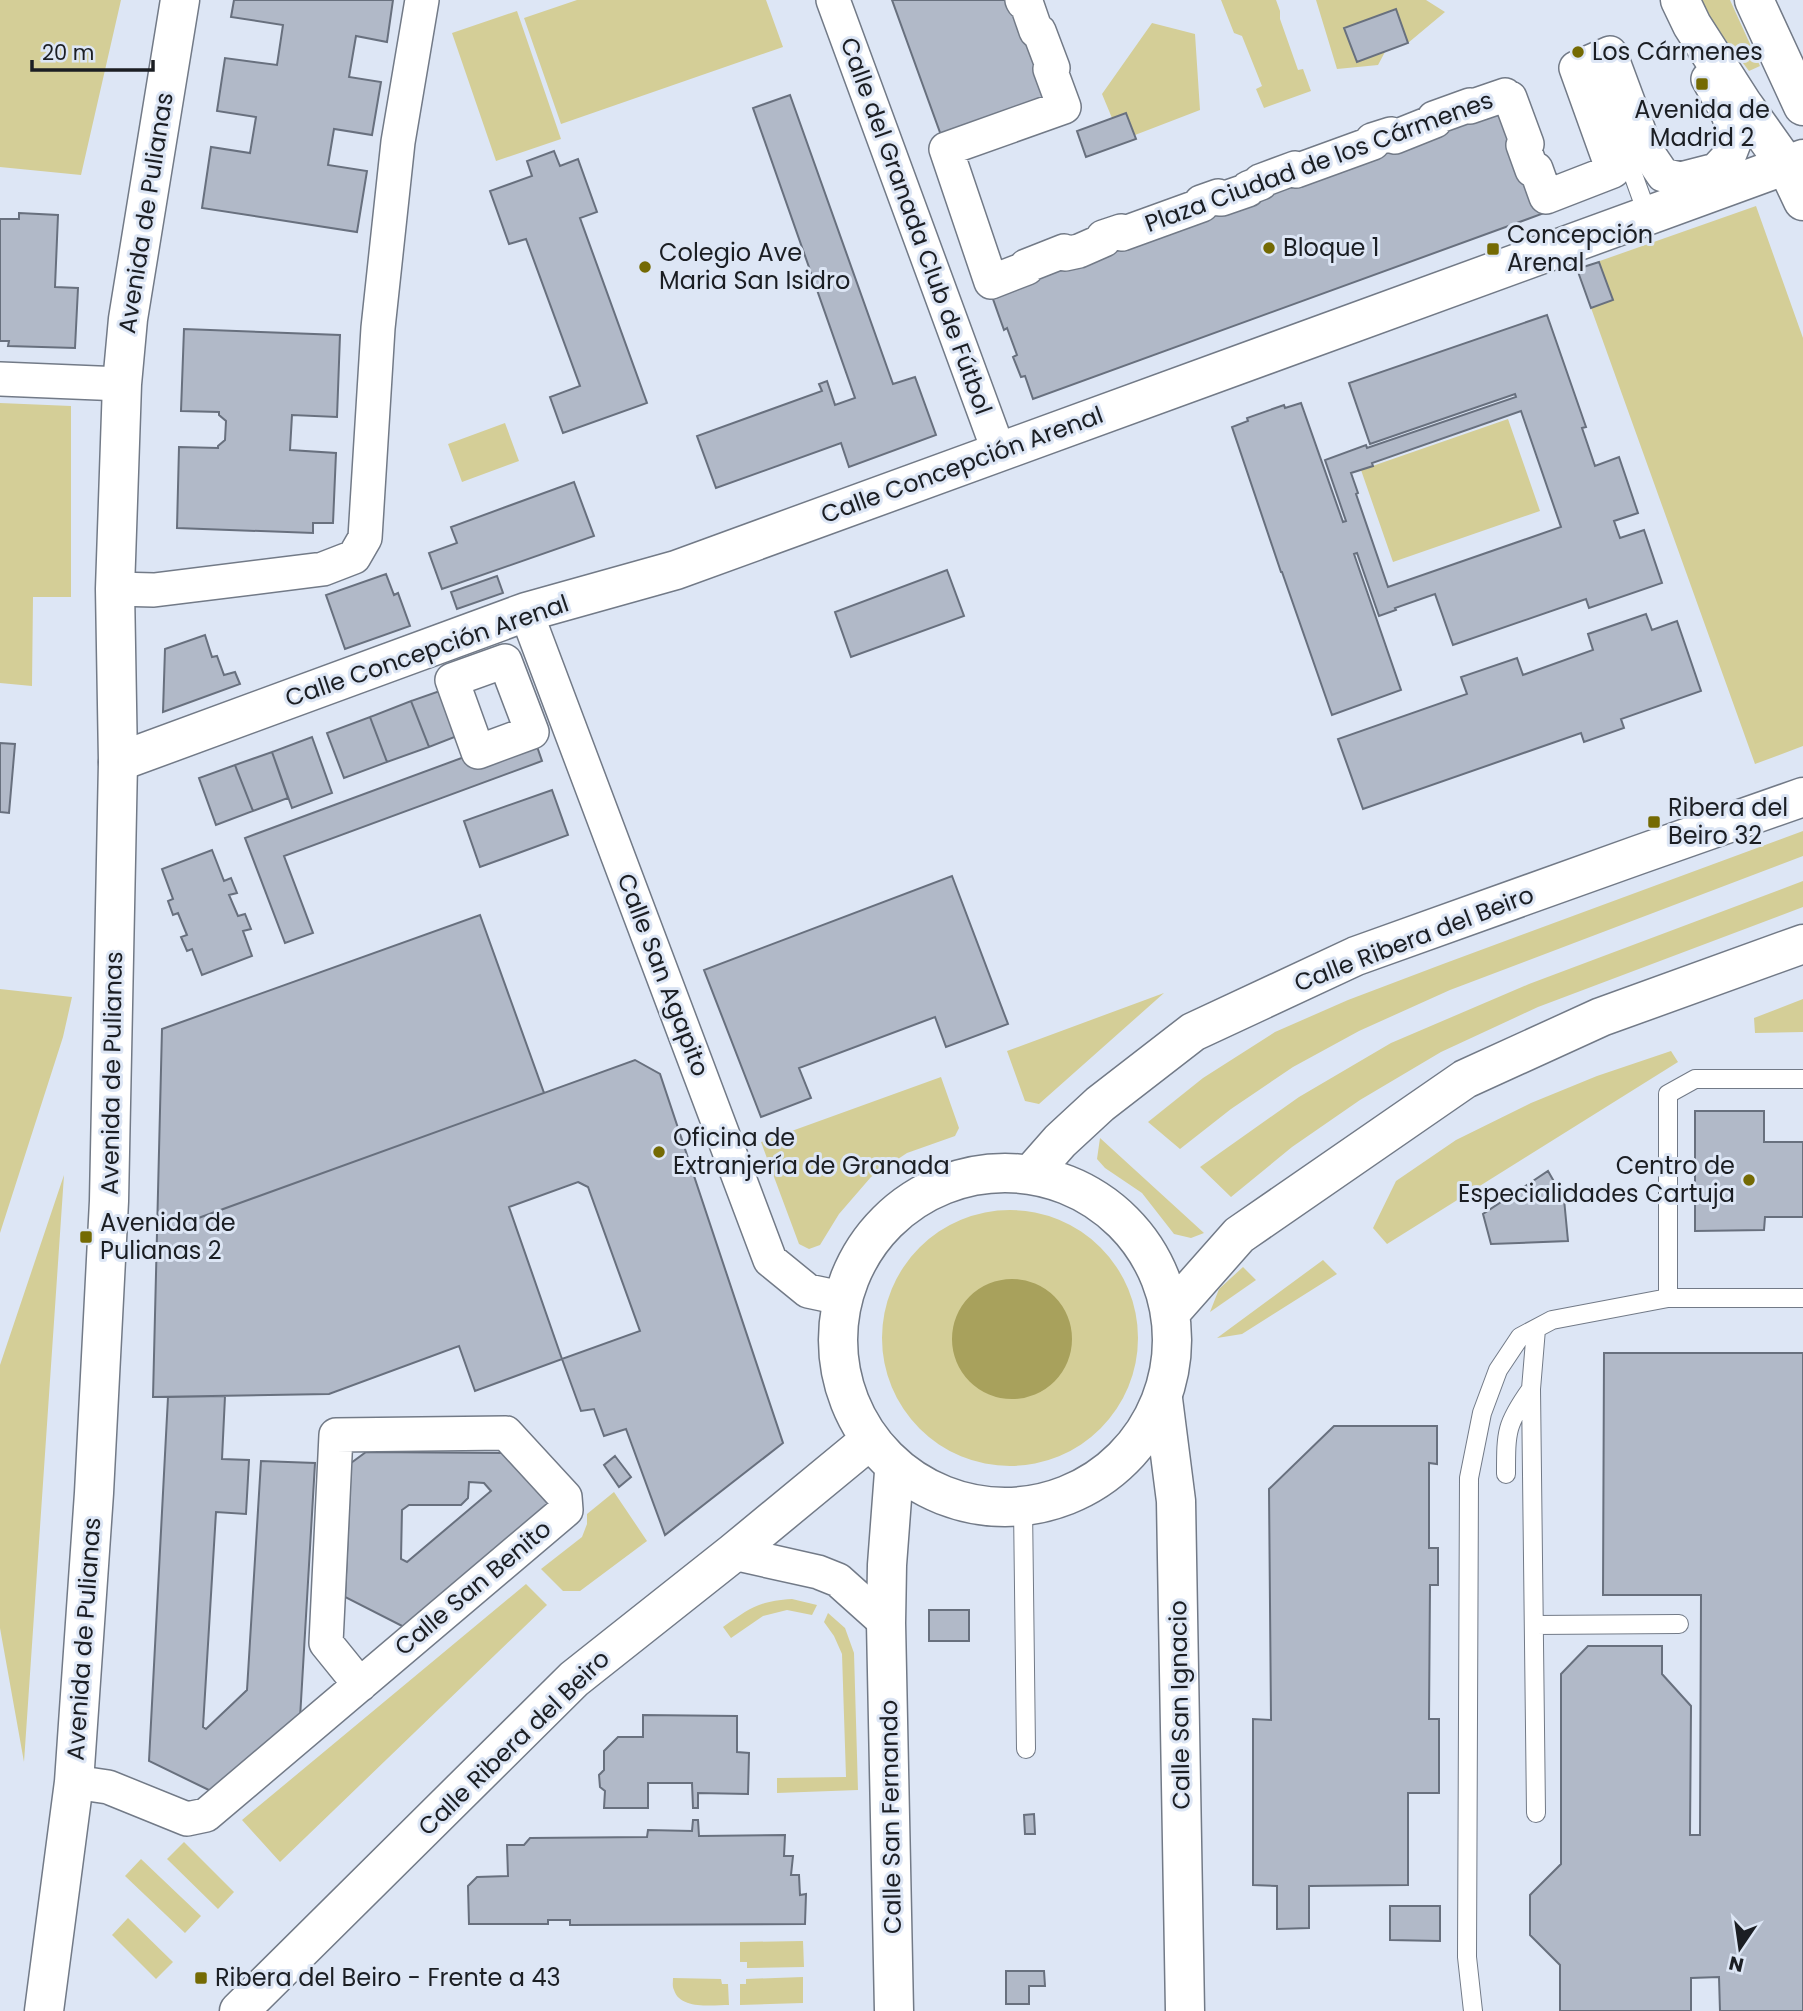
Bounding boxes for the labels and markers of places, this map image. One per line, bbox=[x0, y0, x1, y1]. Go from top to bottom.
place label: Los Cármenes bbox=[1592, 35, 1763, 68]
marker: Los Cármenes bbox=[1570, 44, 1586, 60]
marker: Avenida de Madrid 2 bbox=[1694, 76, 1710, 92]
place label: Avenida de Madrid 2 bbox=[1634, 93, 1770, 154]
place label: Concepción Arenal bbox=[1507, 218, 1653, 279]
place label: Bloque 1 bbox=[1283, 231, 1380, 264]
place label: Colegio Ave Maria San Isidro bbox=[659, 236, 850, 297]
marker: Bloque 1 bbox=[1261, 240, 1277, 256]
marker: Concepción Arenal bbox=[1485, 241, 1501, 257]
marker: Colegio Ave Maria San Isidro bbox=[637, 259, 653, 275]
place label: Ribera del Beiro 32 bbox=[1668, 791, 1788, 852]
marker: Ribera del Beiro 32 bbox=[1646, 814, 1662, 830]
place label: Oficina de Extranjería de Granada bbox=[673, 1121, 950, 1182]
marker: Oficina de Extranjería de Granada bbox=[651, 1144, 667, 1160]
place label: Centro de Especialidades Cartuja bbox=[1458, 1149, 1735, 1210]
marker: Centro de Especialidades Cartuja bbox=[1741, 1172, 1757, 1188]
place label: Avenida de Pulianas 2 bbox=[100, 1206, 236, 1267]
marker: Avenida de Pulianas 2 bbox=[78, 1229, 94, 1245]
place label: Ribera del Beiro - Frente a 43 bbox=[215, 1961, 561, 1994]
marker: Ribera del Beiro - Frente a 43 bbox=[193, 1970, 209, 1986]

